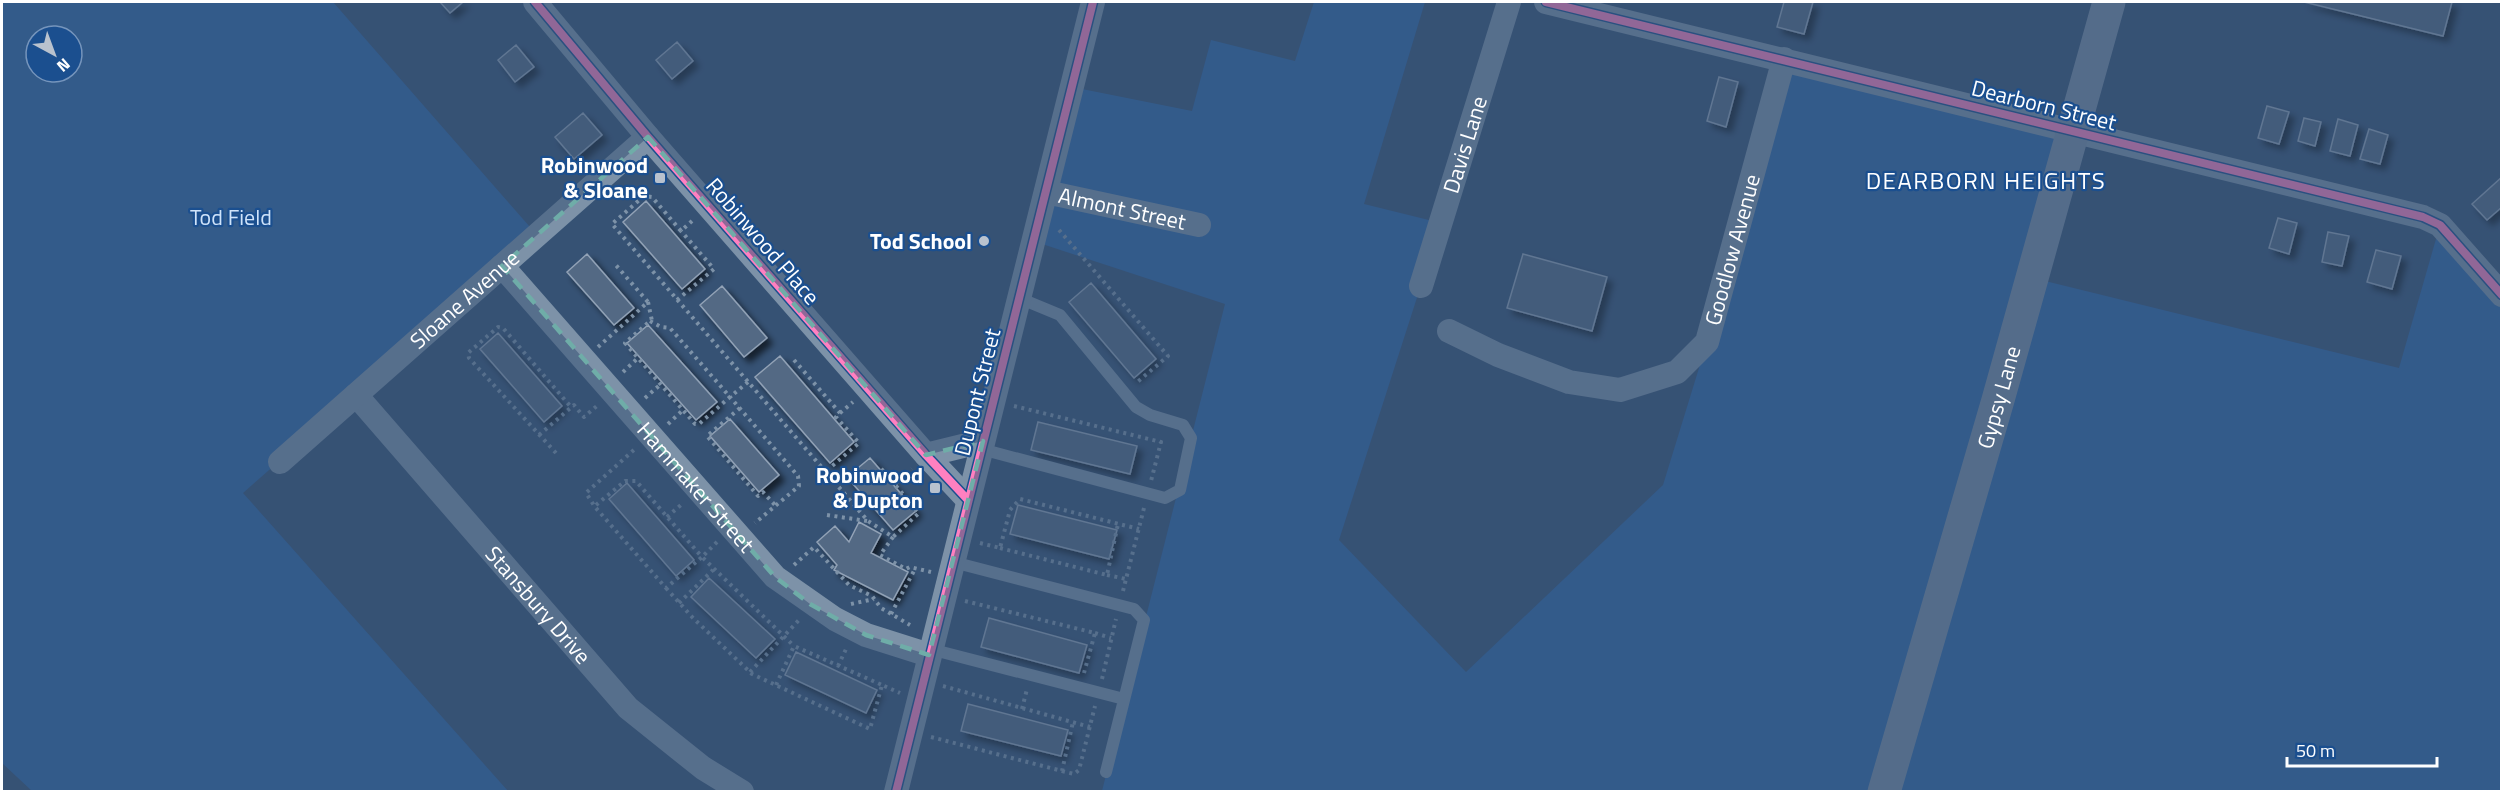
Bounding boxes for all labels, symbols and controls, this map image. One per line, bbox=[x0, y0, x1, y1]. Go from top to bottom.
north arrow bbox=[24, 24, 84, 84]
text: N bbox=[52, 53, 76, 78]
street label: Dearborn Street bbox=[1968, 71, 2120, 139]
street label: Davis Lane bbox=[1434, 92, 1496, 197]
place label: Robinwood & Sloane bbox=[541, 148, 648, 207]
district label: DEARBORN HEIGHTS bbox=[1866, 162, 2106, 198]
street label: Robinwood Place bbox=[698, 170, 828, 312]
street label: Goodlow Avenue bbox=[1695, 170, 1769, 329]
marker: Robinwood & Sloane bbox=[653, 171, 667, 185]
street label: Almont Street bbox=[1055, 178, 1189, 239]
park label: Tod Field bbox=[190, 200, 272, 234]
place label: Tod School bbox=[870, 224, 972, 258]
marker: Tod School bbox=[977, 234, 991, 248]
street label: Sloane Avenue bbox=[402, 241, 527, 357]
street label: Dupont Street bbox=[945, 324, 1009, 459]
street label: Gypsy Lane bbox=[1968, 342, 2029, 453]
street label: Hammaker Street bbox=[629, 414, 763, 560]
place label: Robinwood & Dupton bbox=[816, 458, 923, 517]
marker: Robinwood & Dupton bbox=[928, 481, 942, 495]
street label: Stansbury Drive bbox=[477, 538, 599, 672]
scale bar bbox=[2287, 730, 2437, 768]
text: 50 m bbox=[2296, 737, 2335, 764]

